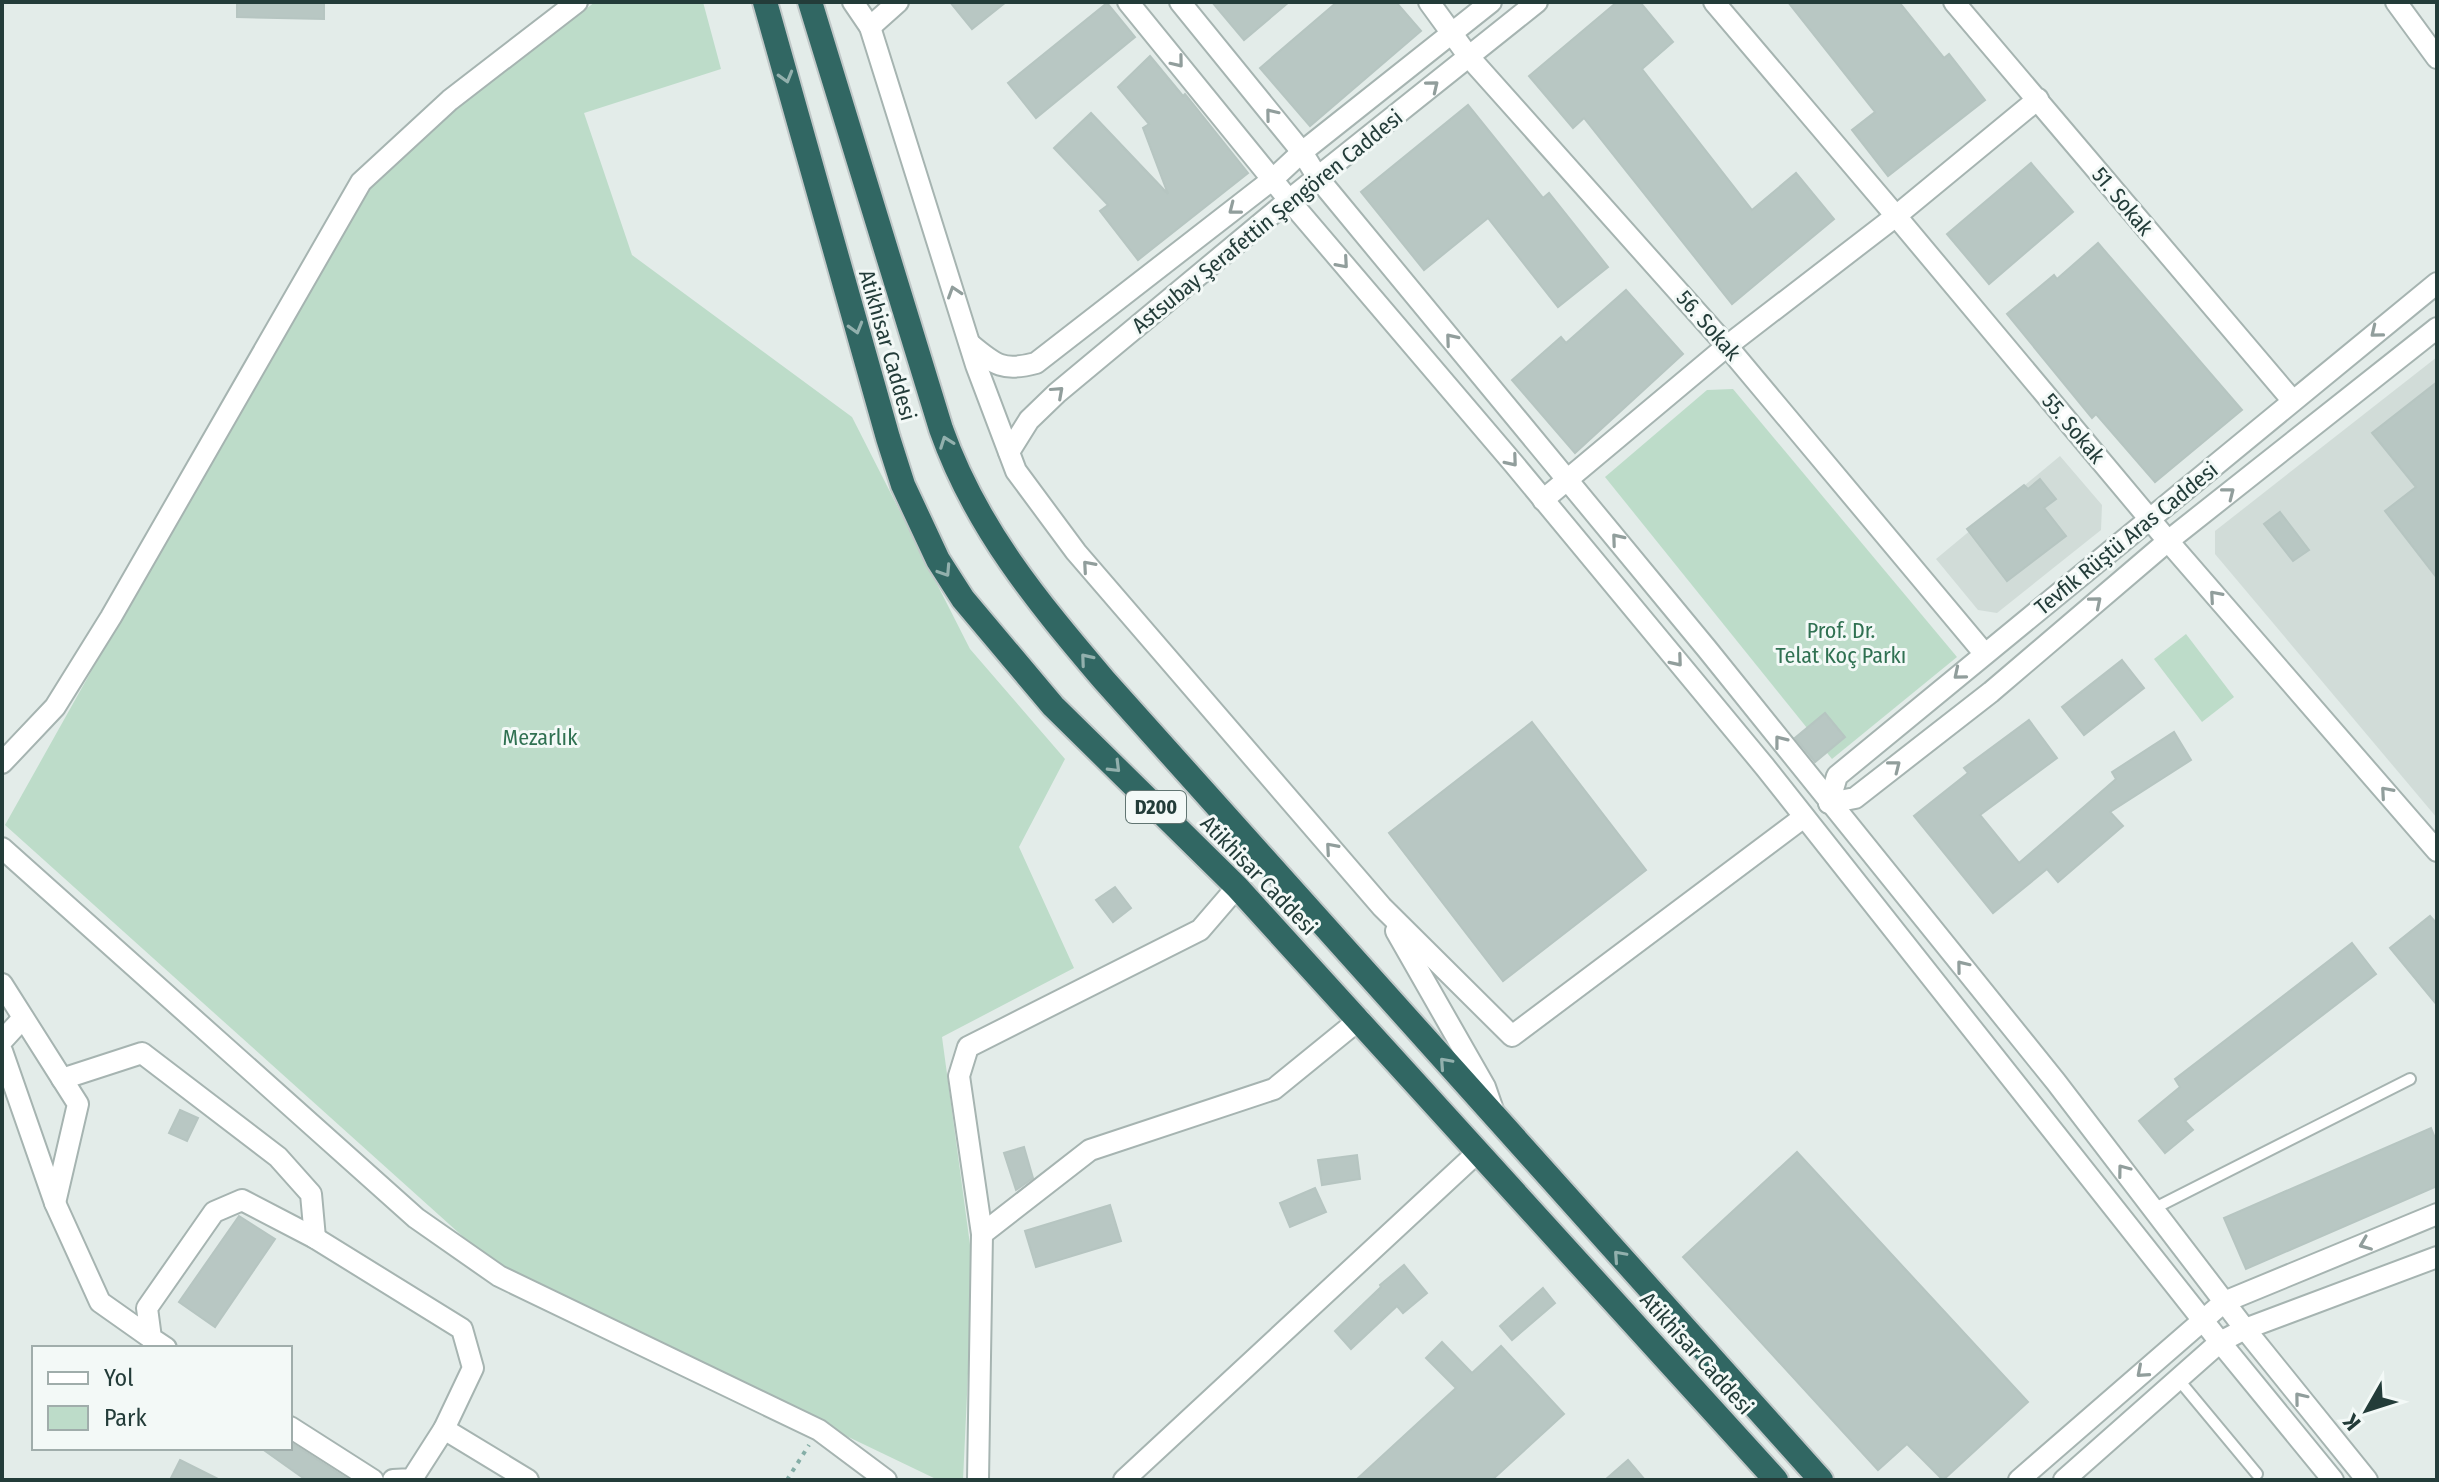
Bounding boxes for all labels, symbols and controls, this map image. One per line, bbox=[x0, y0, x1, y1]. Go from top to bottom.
one-way arrow bbox=[1168, 53, 1182, 68]
one-way arrow bbox=[777, 70, 793, 84]
one-way arrow bbox=[1424, 81, 1438, 96]
street label: Astsubay Şerafettin Şengören Caddesi bbox=[1127, 104, 1408, 339]
one-way arrow bbox=[1266, 109, 1281, 123]
street label: 51. Sokak bbox=[2086, 162, 2159, 242]
one-way arrow bbox=[1228, 200, 1243, 214]
one-way arrow bbox=[1333, 254, 1348, 269]
street label: Atikhisar Caddesi bbox=[853, 267, 922, 424]
street label: 56. Sokak bbox=[1671, 285, 1747, 367]
one-way arrow bbox=[947, 286, 963, 300]
one-way arrow bbox=[847, 320, 863, 334]
one-way arrow bbox=[2371, 322, 2386, 336]
one-way arrow bbox=[1446, 334, 1461, 348]
one-way arrow bbox=[1049, 388, 1064, 402]
street label: 55. Sokak bbox=[2036, 388, 2111, 469]
one-way arrow bbox=[939, 436, 955, 450]
one-way arrow bbox=[1502, 452, 1517, 466]
street label: Tevfik Rüştü Aras Caddesi bbox=[2029, 456, 2223, 621]
one-way arrow bbox=[2220, 489, 2235, 503]
one-way arrow bbox=[1612, 534, 1626, 549]
one-way arrow bbox=[1083, 561, 1098, 575]
one-way arrow bbox=[936, 562, 951, 576]
one-way arrow bbox=[2210, 590, 2225, 605]
one-way arrow bbox=[2087, 597, 2102, 612]
park label: Prof. Dr. Telat Koç Parkı bbox=[1776, 617, 1906, 669]
one-way arrow bbox=[1667, 652, 1682, 667]
one-way arrow bbox=[1081, 654, 1096, 668]
one-way arrow bbox=[1954, 664, 1968, 679]
park label: Mezarlık bbox=[503, 724, 578, 751]
one-way arrow bbox=[1776, 735, 1790, 750]
one-way arrow bbox=[1106, 758, 1120, 772]
one-way arrow bbox=[1886, 762, 1901, 776]
one-way arrow bbox=[2381, 786, 2396, 801]
road number: D200 bbox=[1126, 791, 1186, 823]
street label: Atikhisar Caddesi bbox=[1195, 810, 1322, 941]
one-way arrow bbox=[1326, 843, 1341, 857]
one-way arrow bbox=[1957, 961, 1972, 976]
one-way arrow bbox=[1440, 1057, 1455, 1072]
one-way arrow bbox=[2119, 1164, 2133, 1179]
one-way arrow bbox=[2359, 1234, 2373, 1250]
one-way arrow bbox=[1614, 1251, 1628, 1265]
street label: Atikhisar Caddesi bbox=[1635, 1286, 1759, 1420]
legend bbox=[32, 1346, 292, 1450]
one-way arrow bbox=[2137, 1362, 2152, 1377]
text: Yol bbox=[104, 1364, 134, 1392]
north arrow bbox=[2327, 1370, 2407, 1450]
one-way arrow bbox=[2295, 1393, 2310, 1407]
text: Park bbox=[104, 1404, 147, 1432]
text: K bbox=[2337, 1408, 2366, 1436]

